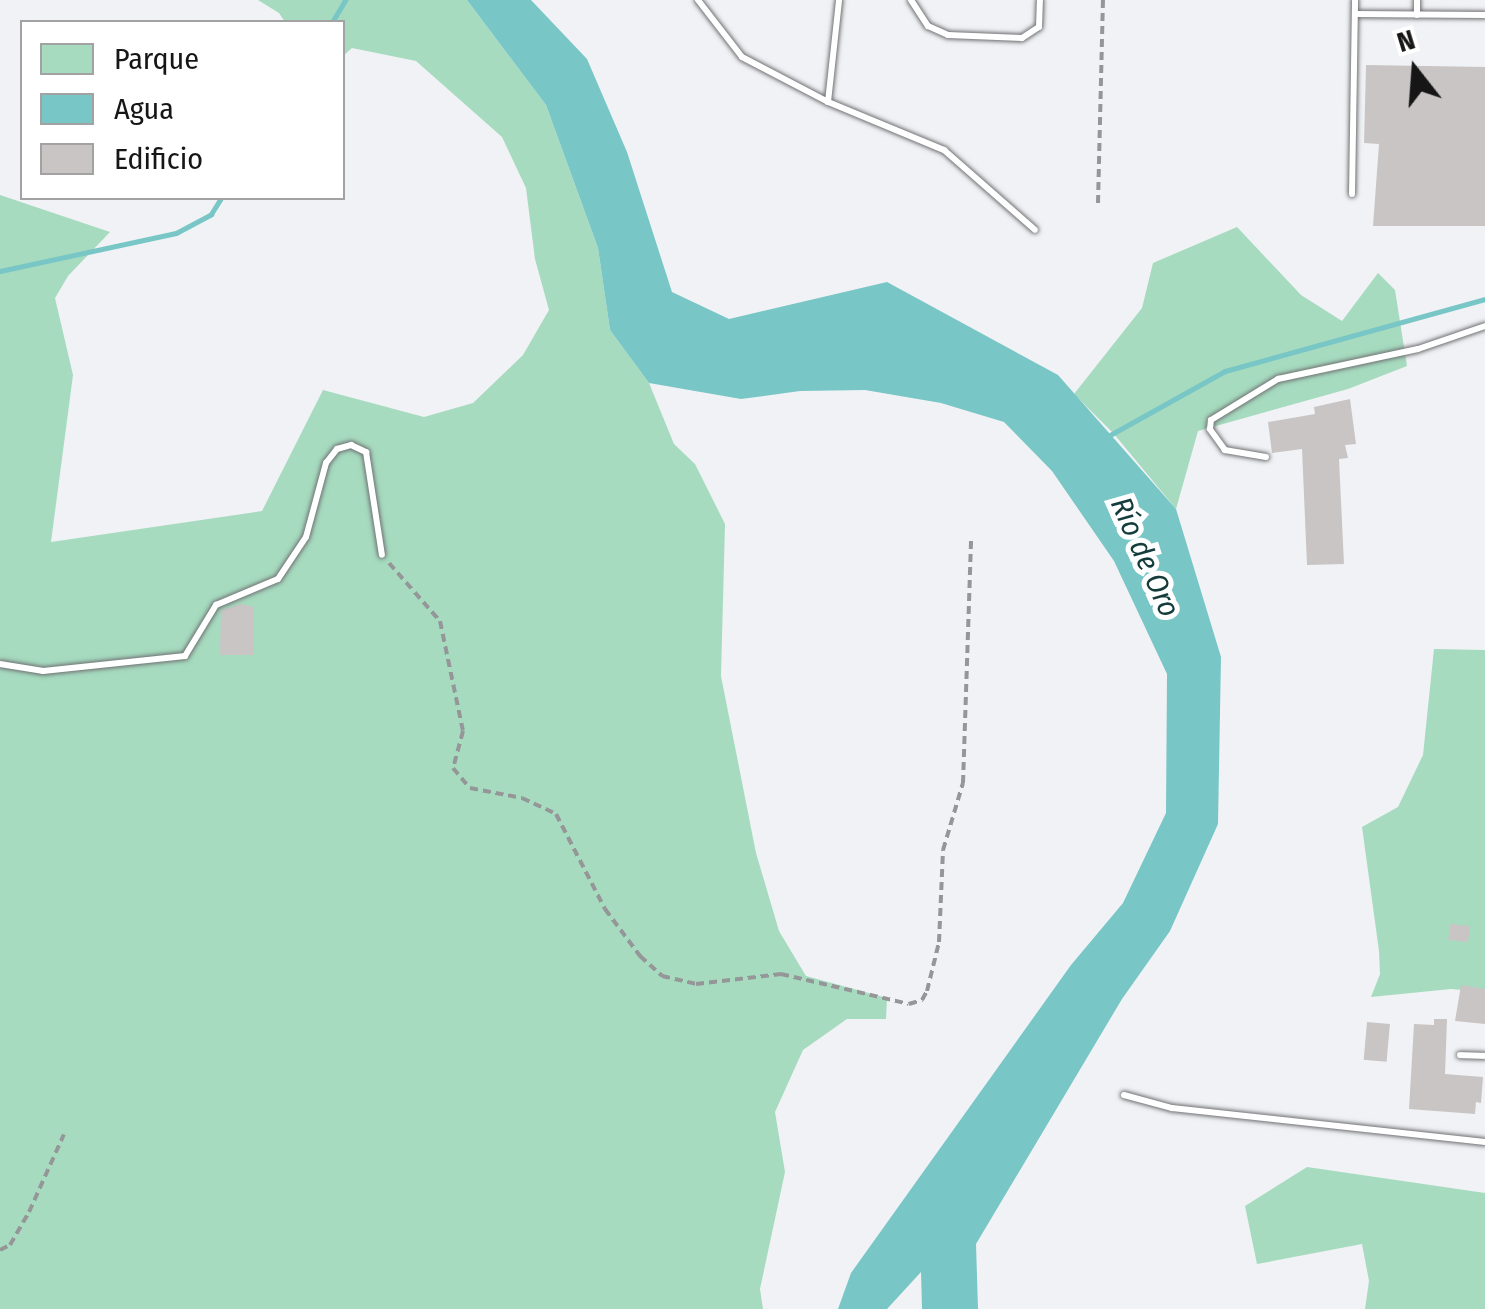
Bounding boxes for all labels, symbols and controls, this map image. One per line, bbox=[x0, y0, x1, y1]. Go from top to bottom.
legend bbox=[20, 20, 345, 200]
north arrow bbox=[1365, 20, 1465, 120]
text: N bbox=[1393, 23, 1419, 59]
text: Parque bbox=[114, 41, 199, 77]
text: Agua bbox=[114, 91, 174, 127]
text: Edificio bbox=[114, 141, 203, 177]
water label: Río de Oro bbox=[1103, 491, 1187, 623]

